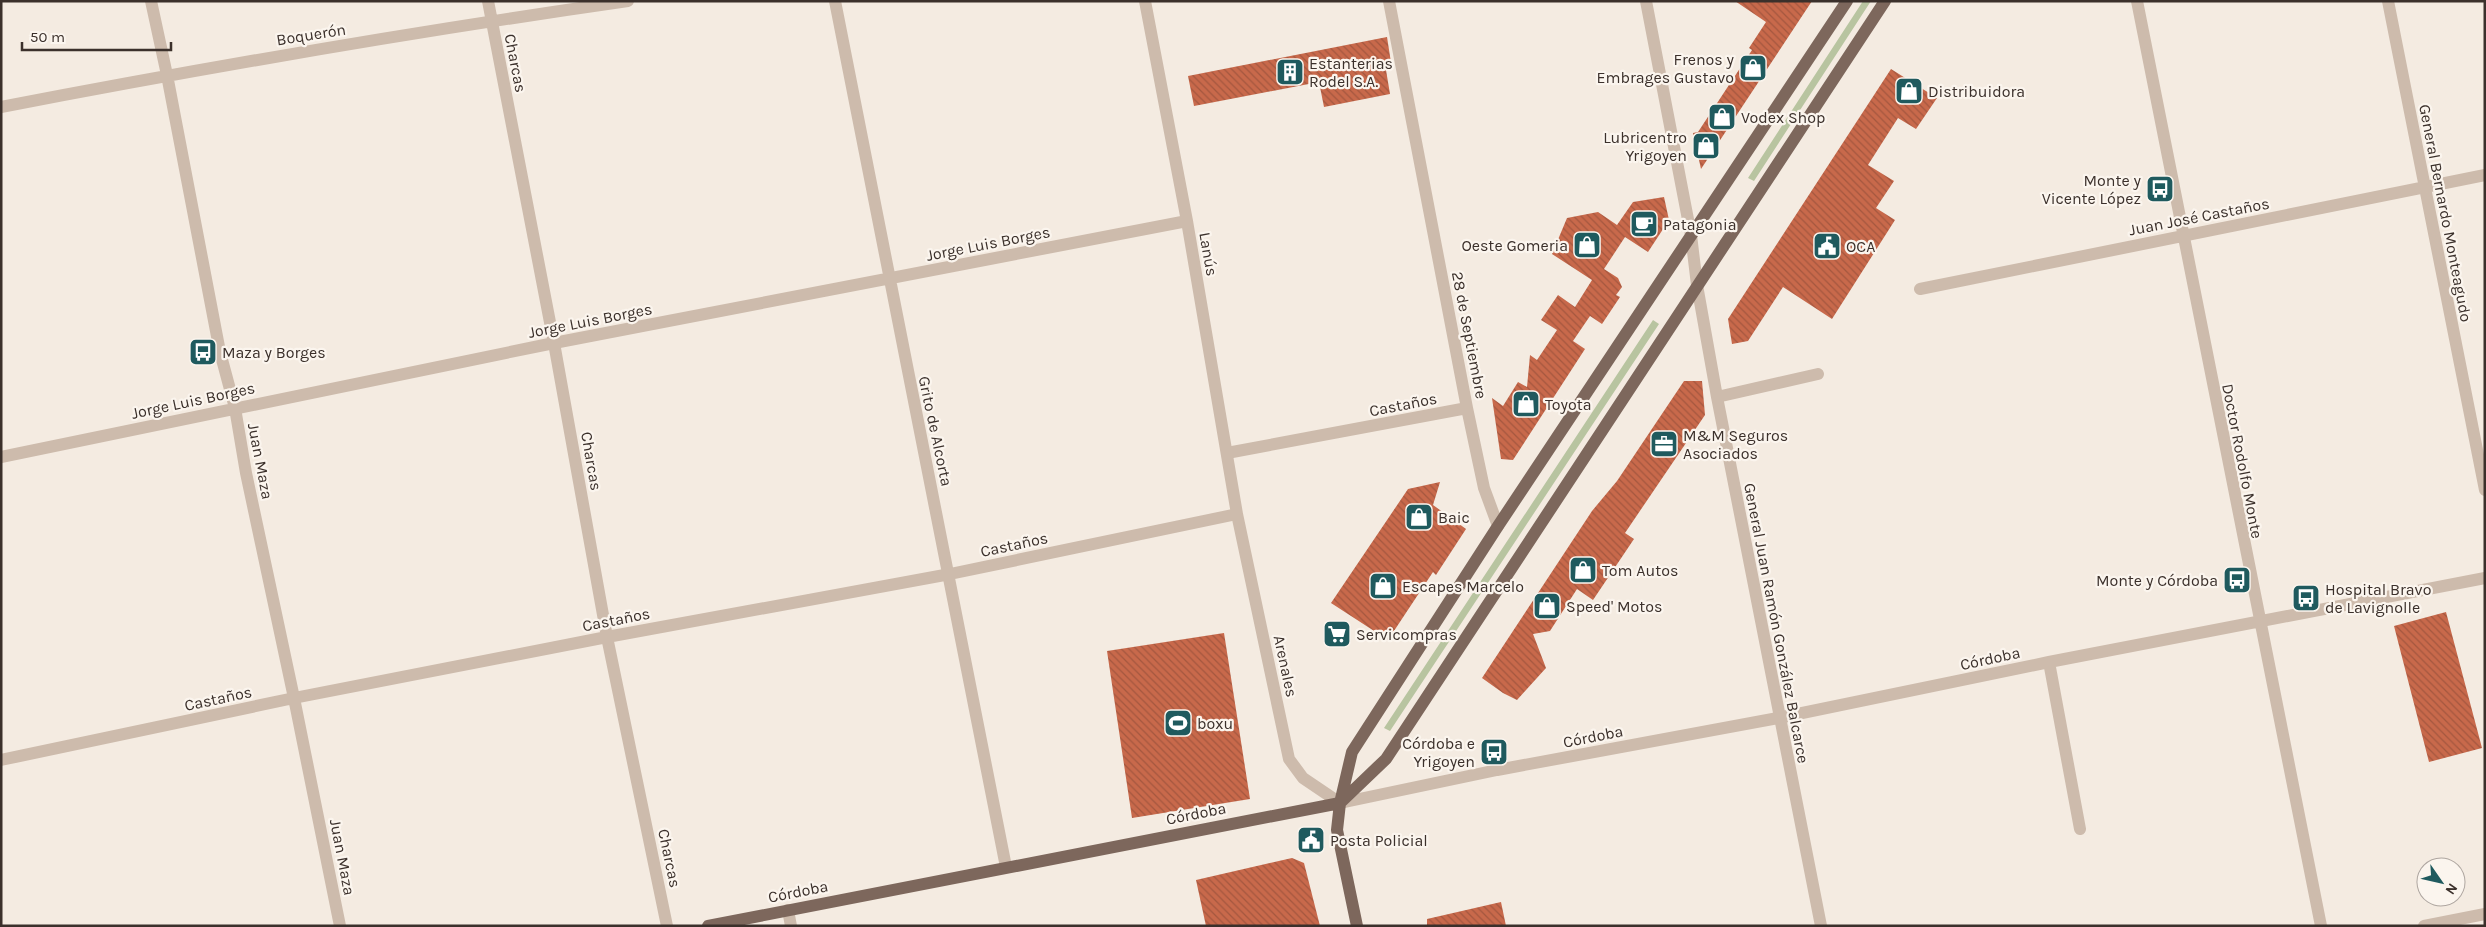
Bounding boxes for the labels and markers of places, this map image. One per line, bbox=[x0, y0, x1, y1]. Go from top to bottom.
place label: Frenos y Embrages Gustavo bbox=[1597, 50, 1735, 87]
shop icon: Frenos y Embrages Gustavo bbox=[1738, 53, 1768, 83]
place label: Estanterias Rodel S.A. bbox=[1309, 54, 1393, 91]
building icon: Estanterias Rodel S.A. bbox=[1275, 57, 1305, 87]
shop icon: Distribuidora bbox=[1894, 76, 1924, 106]
place label: Distribuidora bbox=[1928, 82, 2025, 101]
shop icon: Vodex Shop bbox=[1707, 102, 1737, 132]
place label: Vodex Shop bbox=[1741, 108, 1825, 127]
place label: Lubricentro Yrigoyen bbox=[1603, 128, 1687, 165]
shop icon: Lubricentro Yrigoyen bbox=[1691, 131, 1721, 161]
place label: Monte y Vicente López bbox=[2042, 171, 2142, 208]
bus stop icon: Monte y Vicente López bbox=[2145, 174, 2175, 204]
cafe icon: Patagonia bbox=[1629, 209, 1659, 239]
place label: Patagonia bbox=[1663, 215, 1737, 234]
shop icon: Oeste Gomeria bbox=[1572, 230, 1602, 260]
public building icon: OCA bbox=[1812, 231, 1842, 261]
place label: Oeste Gomeria bbox=[1461, 236, 1568, 255]
place label: OCA bbox=[1846, 237, 1875, 256]
bus stop icon: Maza y Borges bbox=[188, 337, 218, 367]
place label: Maza y Borges bbox=[222, 343, 326, 362]
shop icon: Toyota bbox=[1511, 389, 1541, 419]
place label: Toyota bbox=[1545, 395, 1592, 414]
place label: M&M Seguros Asociados bbox=[1683, 426, 1788, 463]
office icon: M&M Seguros Asociados bbox=[1649, 429, 1679, 459]
shop icon: Baic bbox=[1404, 502, 1434, 532]
place label: Baic bbox=[1438, 508, 1470, 527]
shop icon: Tom Autos bbox=[1568, 555, 1598, 585]
place label: Tom Autos bbox=[1602, 561, 1678, 580]
bus stop icon: Monte y Córdoba bbox=[2222, 565, 2252, 595]
shop icon: Escapes Marcelo bbox=[1368, 571, 1398, 601]
place label: Monte y Córdoba bbox=[2096, 571, 2218, 590]
place label: Escapes Marcelo bbox=[1402, 577, 1524, 596]
place label: Hospital Bravo de Lavignolle bbox=[2325, 580, 2431, 617]
bus stop icon: Hospital Bravo de Lavignolle bbox=[2291, 583, 2321, 613]
shop icon: Speed' Motos bbox=[1532, 591, 1562, 621]
place label: Speed' Motos bbox=[1566, 597, 1662, 616]
supermarket icon: Servicompras bbox=[1322, 619, 1352, 649]
place label: Servicompras bbox=[1356, 625, 1457, 644]
sports icon: boxu bbox=[1163, 708, 1193, 738]
place label: boxu bbox=[1197, 714, 1233, 733]
place label: Córdoba e Yrigoyen bbox=[1402, 734, 1475, 771]
bus stop icon: Córdoba e Yrigoyen bbox=[1479, 737, 1509, 767]
public building icon: Posta Policial bbox=[1296, 825, 1326, 855]
place label: Posta Policial bbox=[1330, 831, 1428, 850]

